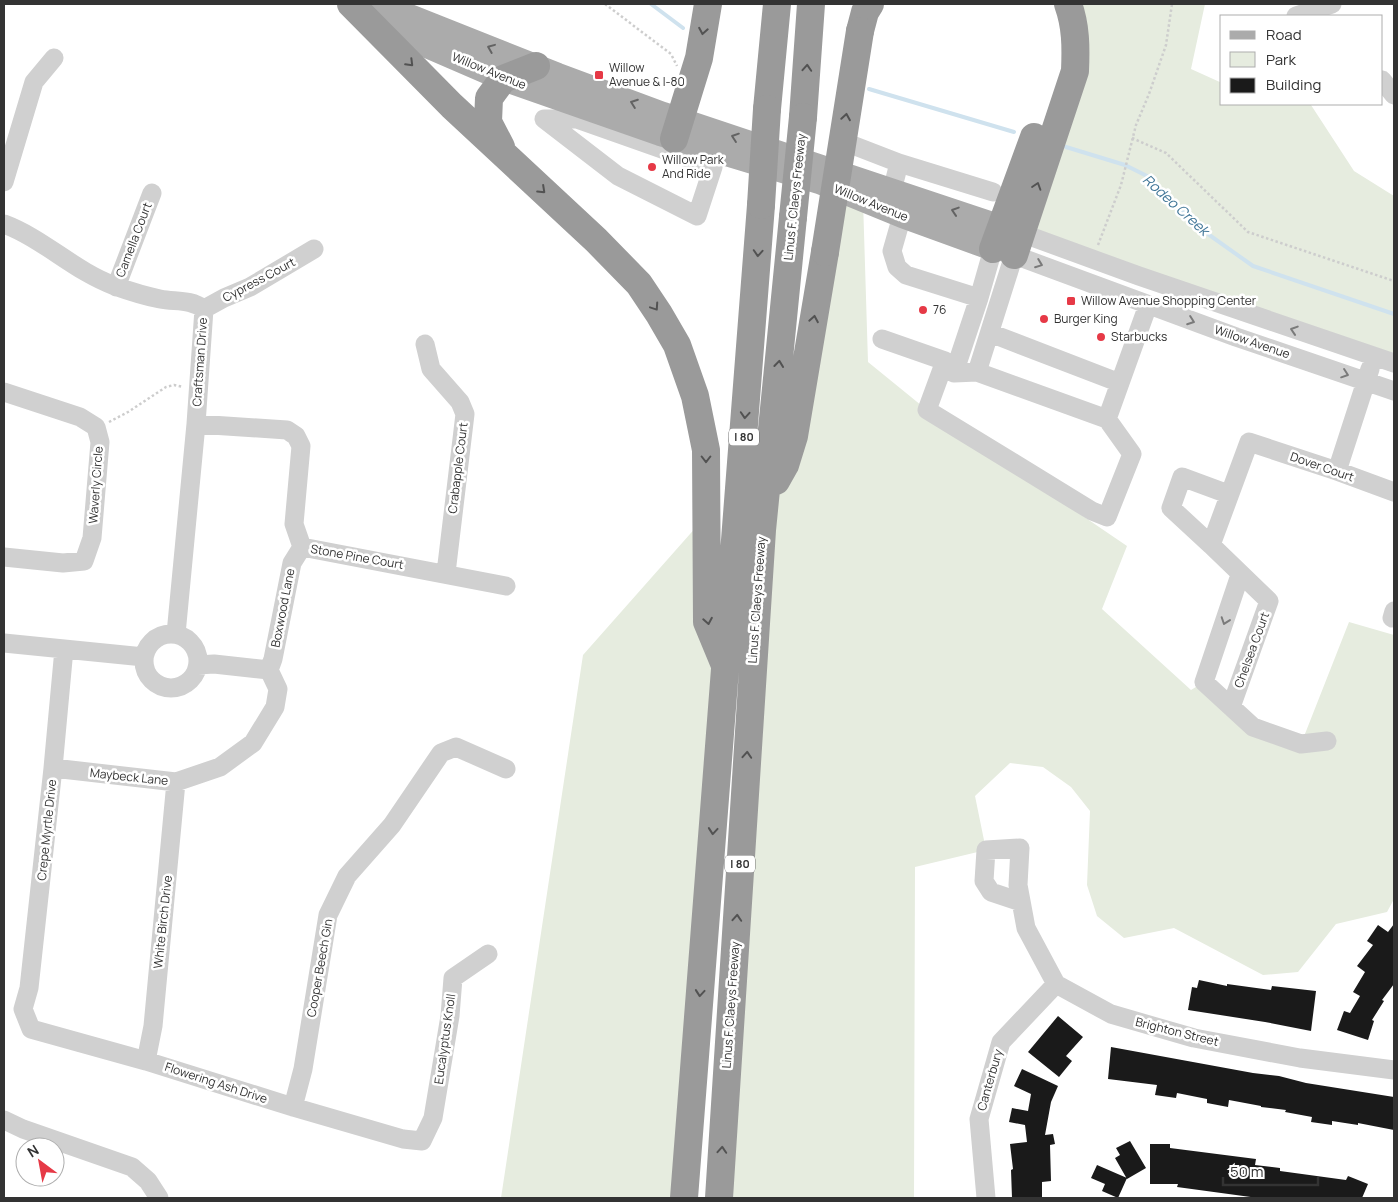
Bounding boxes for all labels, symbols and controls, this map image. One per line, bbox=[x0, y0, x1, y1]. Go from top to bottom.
legend bbox=[1220, 15, 1383, 105]
text: Road bbox=[1266, 24, 1302, 45]
one-way arrow bbox=[699, 27, 709, 35]
one-way arrow bbox=[487, 44, 496, 54]
street label: Willow Avenue bbox=[449, 48, 529, 93]
text: Park bbox=[1266, 49, 1296, 70]
one-way arrow bbox=[404, 58, 413, 67]
place label: Willow Avenue & I-80 bbox=[609, 59, 685, 90]
one-way arrow bbox=[801, 64, 812, 72]
marker: Willow Avenue & I-80 bbox=[593, 69, 605, 81]
text: Building bbox=[1266, 74, 1321, 95]
one-way arrow bbox=[630, 99, 639, 109]
one-way arrow bbox=[841, 113, 851, 121]
street label: Linus F. Claeys Freeway bbox=[779, 132, 810, 261]
one-way arrow bbox=[731, 133, 739, 143]
place label: Willow Park And Ride bbox=[662, 151, 725, 182]
marker: Willow Park And Ride bbox=[646, 161, 658, 173]
water label: Rodeo Creek bbox=[1139, 170, 1215, 241]
street label: Willow Avenue bbox=[831, 180, 911, 225]
one-way arrow bbox=[1031, 182, 1041, 191]
one-way arrow bbox=[537, 184, 546, 193]
street label: Camella Court bbox=[111, 200, 156, 280]
one-way arrow bbox=[951, 207, 960, 217]
one-way arrow bbox=[752, 249, 763, 257]
street label: Cypress Court bbox=[219, 253, 298, 306]
one-way arrow bbox=[1034, 258, 1043, 268]
place label: Willow Avenue Shopping Center bbox=[1081, 292, 1257, 309]
marker: Willow Avenue Shopping Center bbox=[1065, 295, 1077, 307]
place label: 76 bbox=[933, 301, 946, 318]
one-way arrow bbox=[648, 302, 658, 311]
marker: 76 bbox=[917, 304, 929, 316]
place label: Burger King bbox=[1054, 310, 1118, 327]
marker: Burger King bbox=[1038, 313, 1050, 325]
one-way arrow bbox=[808, 314, 818, 323]
one-way arrow bbox=[1186, 315, 1195, 325]
street label: Craftsman Drive bbox=[188, 317, 211, 407]
street label: Willow Avenue bbox=[1212, 321, 1292, 362]
one-way arrow bbox=[1291, 325, 1299, 335]
place label: Starbucks bbox=[1111, 328, 1167, 345]
marker: Starbucks bbox=[1095, 331, 1107, 343]
one-way arrow bbox=[773, 360, 784, 368]
one-way arrow bbox=[1340, 368, 1349, 378]
one-way arrow bbox=[740, 411, 751, 419]
street label: Crabapple Court bbox=[443, 421, 472, 514]
road number: I 80 bbox=[729, 428, 759, 446]
street label: Waverly Circle bbox=[84, 446, 107, 524]
street label: Dover Court bbox=[1288, 448, 1357, 485]
one-way arrow bbox=[701, 456, 711, 463]
street label: Linus F. Claeys Freeway bbox=[744, 535, 769, 664]
street label: Stone Pine Court bbox=[309, 540, 405, 573]
street label: Boxwood Lane bbox=[267, 567, 298, 649]
street label: Chelsea Court bbox=[1230, 609, 1273, 690]
one-way arrow bbox=[1221, 616, 1231, 625]
one-way arrow bbox=[703, 617, 713, 626]
one-way arrow bbox=[742, 751, 753, 759]
street label: Maybeck Lane bbox=[89, 764, 169, 789]
street label: Crepe Myrtle Drive bbox=[33, 778, 60, 882]
one-way arrow bbox=[708, 827, 719, 835]
road number: I 80 bbox=[725, 856, 755, 872]
street label: White Birch Drive bbox=[149, 874, 176, 969]
one-way arrow bbox=[731, 913, 742, 921]
street label: Cooper Beech Gin bbox=[302, 917, 337, 1018]
street label: Linus F. Claeys Freeway bbox=[718, 940, 743, 1069]
one-way arrow bbox=[695, 989, 706, 997]
street label: Eucalyptus Knoll bbox=[430, 993, 459, 1085]
street label: Brighton Street bbox=[1134, 1013, 1221, 1050]
street label: Canterbury bbox=[973, 1047, 1007, 1113]
street label: Flowering Ash Drive bbox=[163, 1058, 270, 1107]
north arrow bbox=[15, 1137, 65, 1187]
text: N bbox=[24, 1140, 42, 1161]
one-way arrow bbox=[717, 1145, 728, 1153]
scale bar bbox=[1223, 1154, 1318, 1186]
text: 50 m bbox=[1230, 1161, 1264, 1182]

